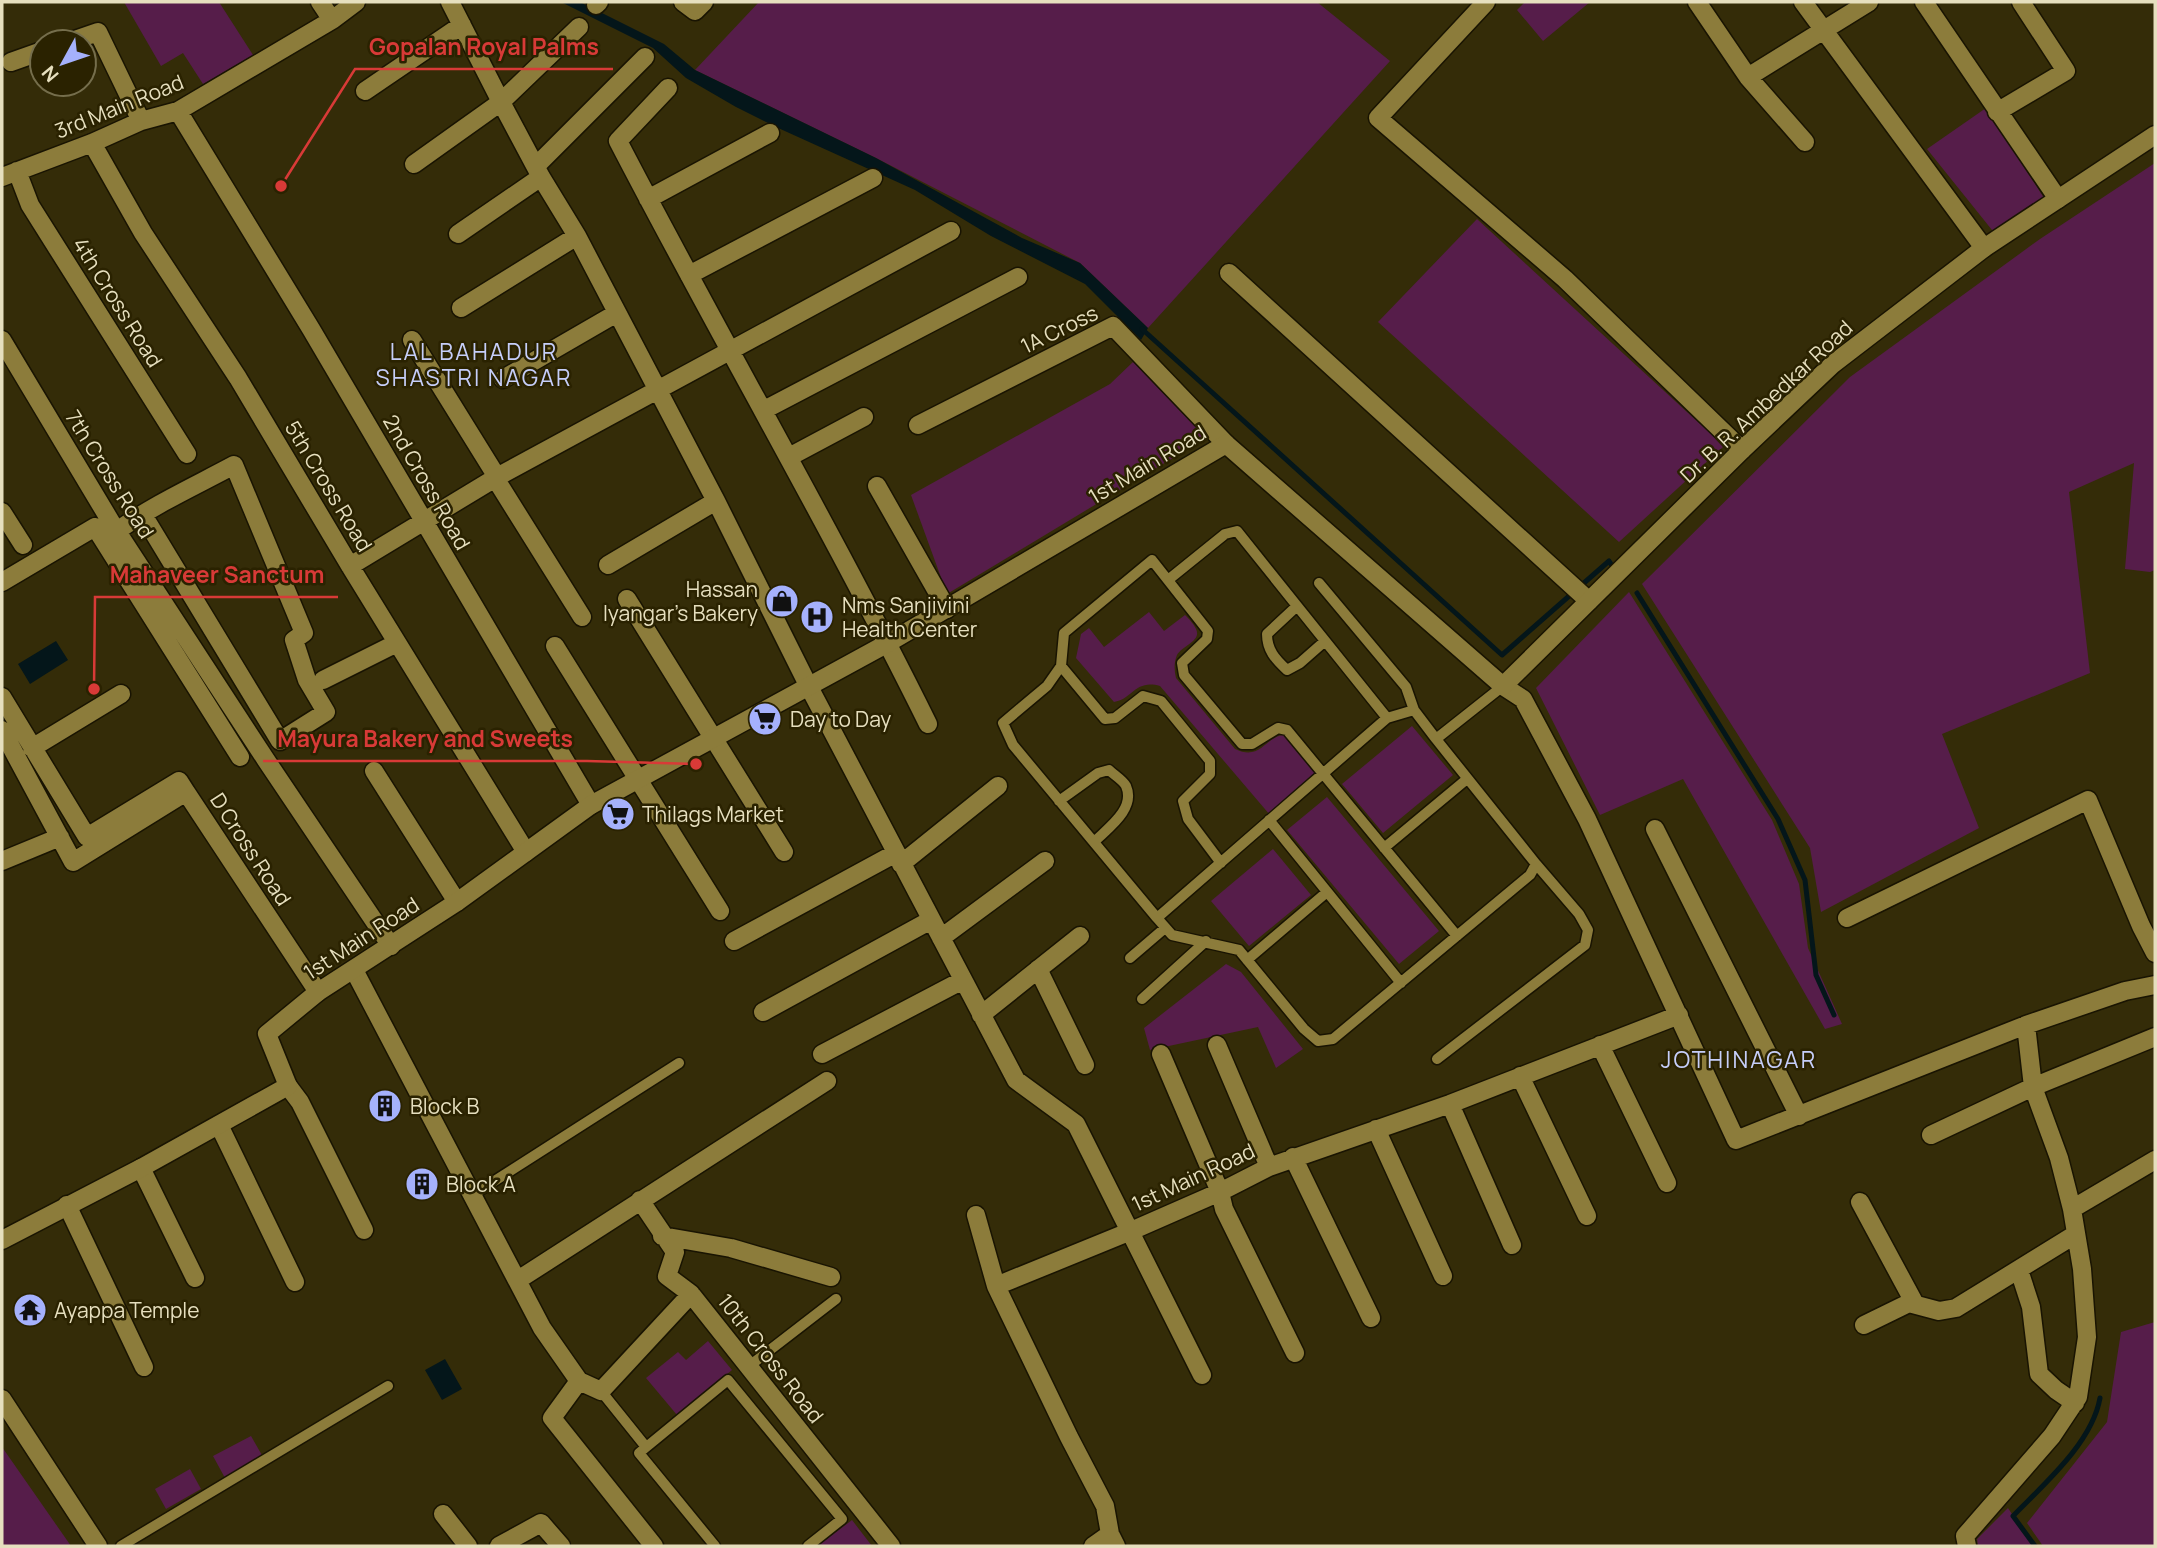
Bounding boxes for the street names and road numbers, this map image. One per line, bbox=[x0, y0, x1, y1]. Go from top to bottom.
street label: 3rd Main Road bbox=[51, 67, 187, 145]
street label: 4th Cross Road bbox=[67, 232, 169, 372]
street label: 1A Cross bbox=[1016, 298, 1102, 360]
street label: Dr. B. R. Ambedkar Road bbox=[1674, 314, 1858, 488]
street label: 7th Cross Road bbox=[59, 405, 161, 543]
street label: 2nd Cross Road bbox=[377, 409, 477, 555]
street label: 5th Cross Road bbox=[279, 415, 379, 557]
street label: 1st Main Road bbox=[1083, 418, 1211, 510]
street label: D Cross Road bbox=[204, 787, 298, 911]
street label: 1st Main Road bbox=[298, 890, 424, 986]
street label: 1st Main Road bbox=[1127, 1136, 1259, 1218]
street label: 10th Cross Road bbox=[712, 1288, 830, 1428]

